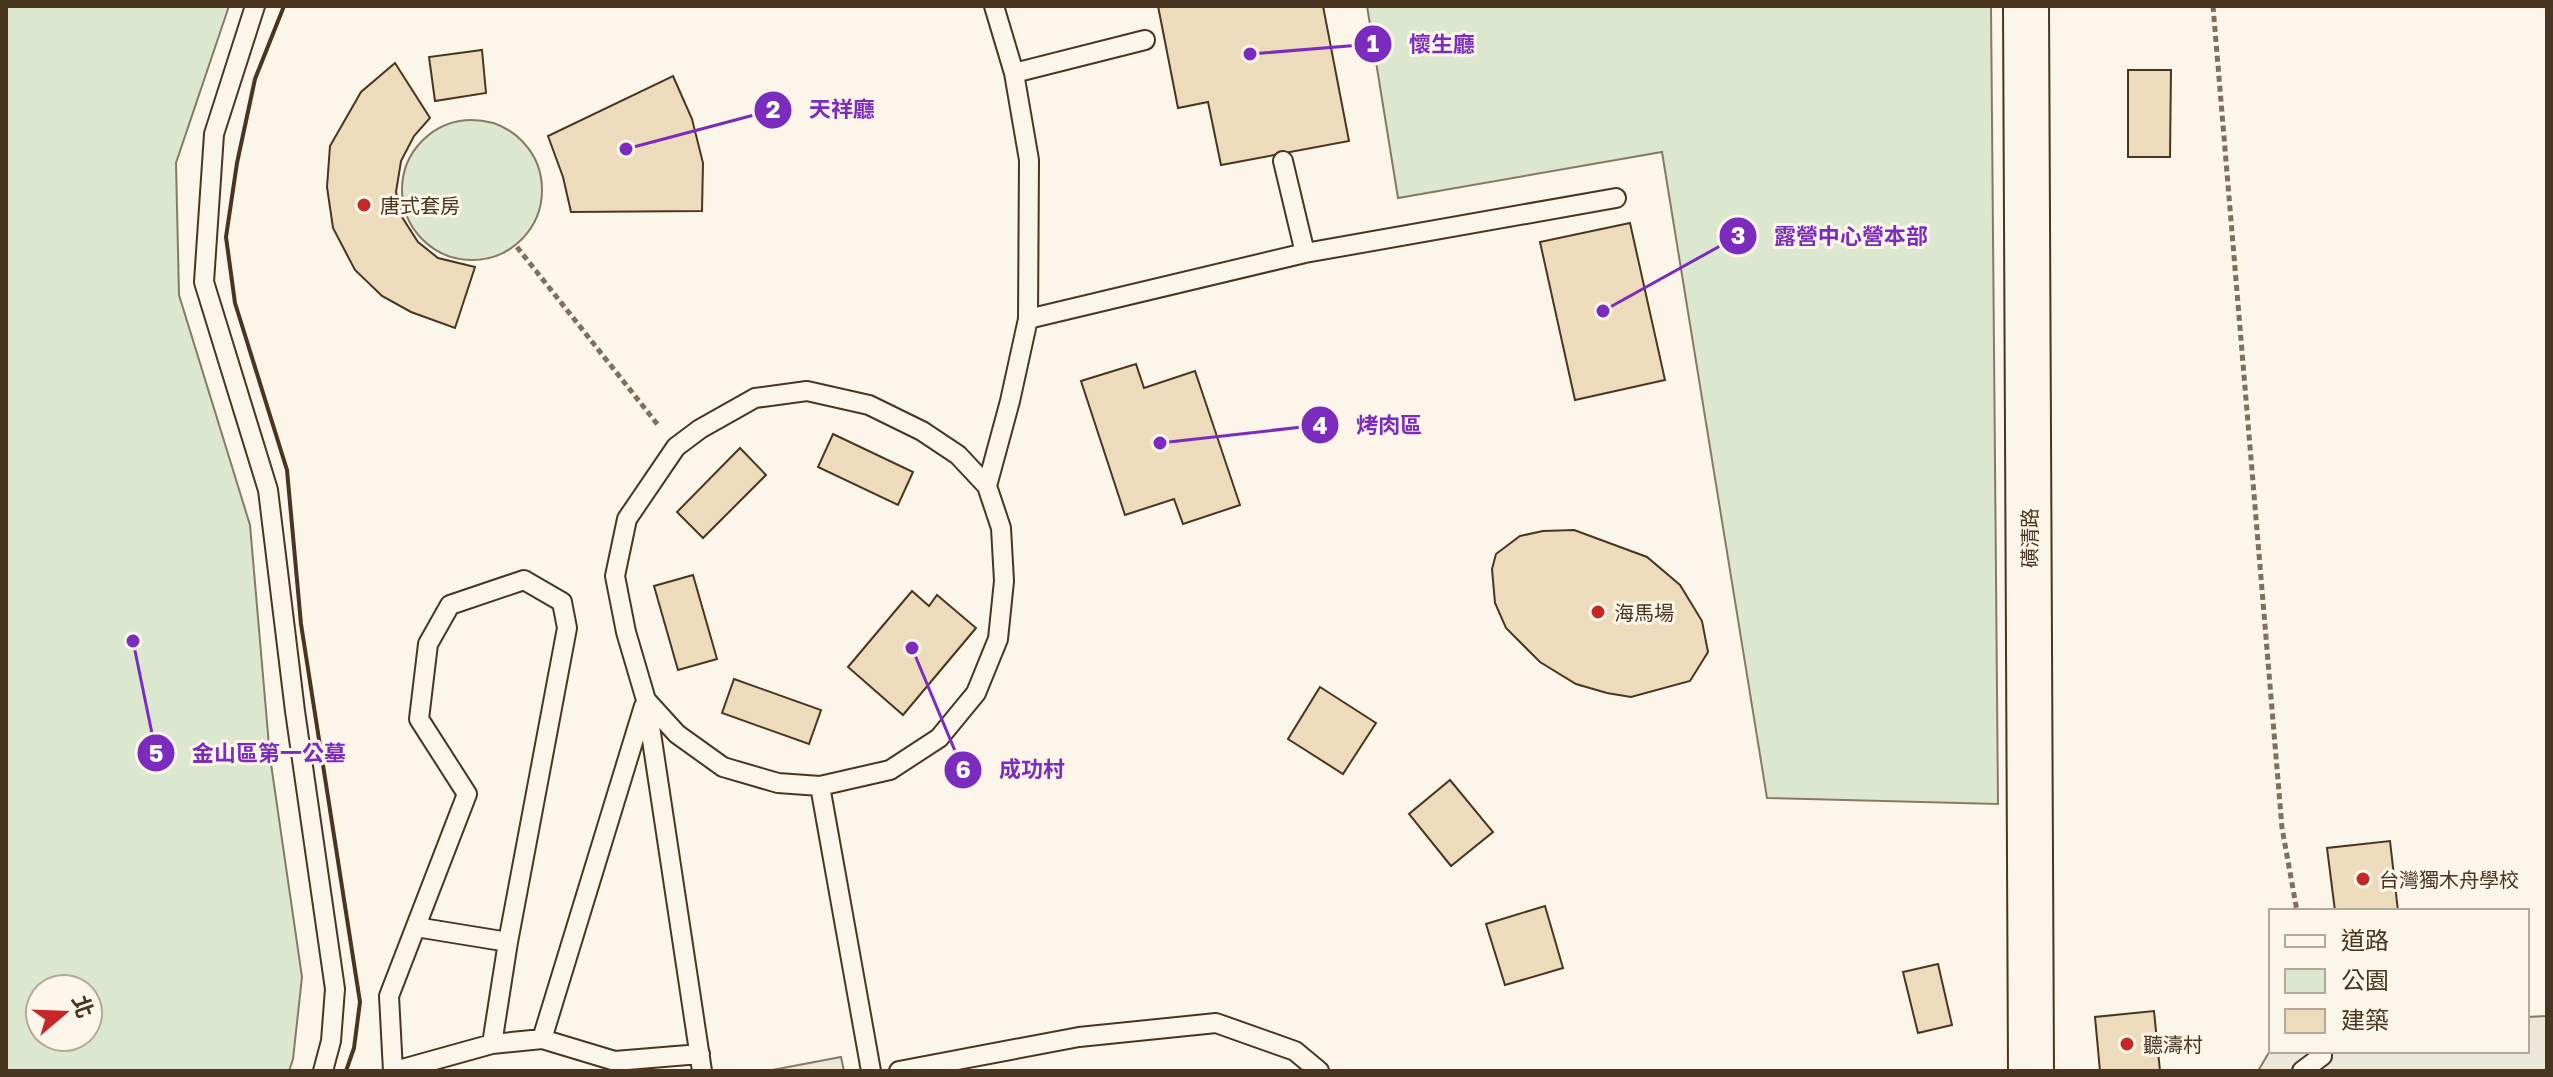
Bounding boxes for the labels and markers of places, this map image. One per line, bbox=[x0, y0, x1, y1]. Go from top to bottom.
callout: 懷生廳 bbox=[1353, 21, 1491, 67]
callout: 天祥廳 bbox=[753, 87, 891, 133]
place label: 唐式套房 bbox=[380, 193, 460, 217]
marker: 唐式套房 bbox=[355, 196, 373, 214]
callout: 露營中心營本部 bbox=[1718, 213, 1944, 259]
callout: 烤肉區 bbox=[1300, 402, 1438, 448]
place label: 海馬場 bbox=[1614, 600, 1674, 624]
marker: 海馬場 bbox=[1589, 603, 1607, 621]
callout: 金山區第一公墓 bbox=[136, 730, 362, 776]
callout: 成功村 bbox=[943, 747, 1081, 793]
place label: 台灣獨木舟學校 bbox=[2379, 867, 2519, 891]
marker: 台灣獨木舟學校 bbox=[2354, 870, 2372, 888]
place label: 聽濤村 bbox=[2143, 1032, 2203, 1056]
marker: 聽濤村 bbox=[2118, 1035, 2136, 1053]

